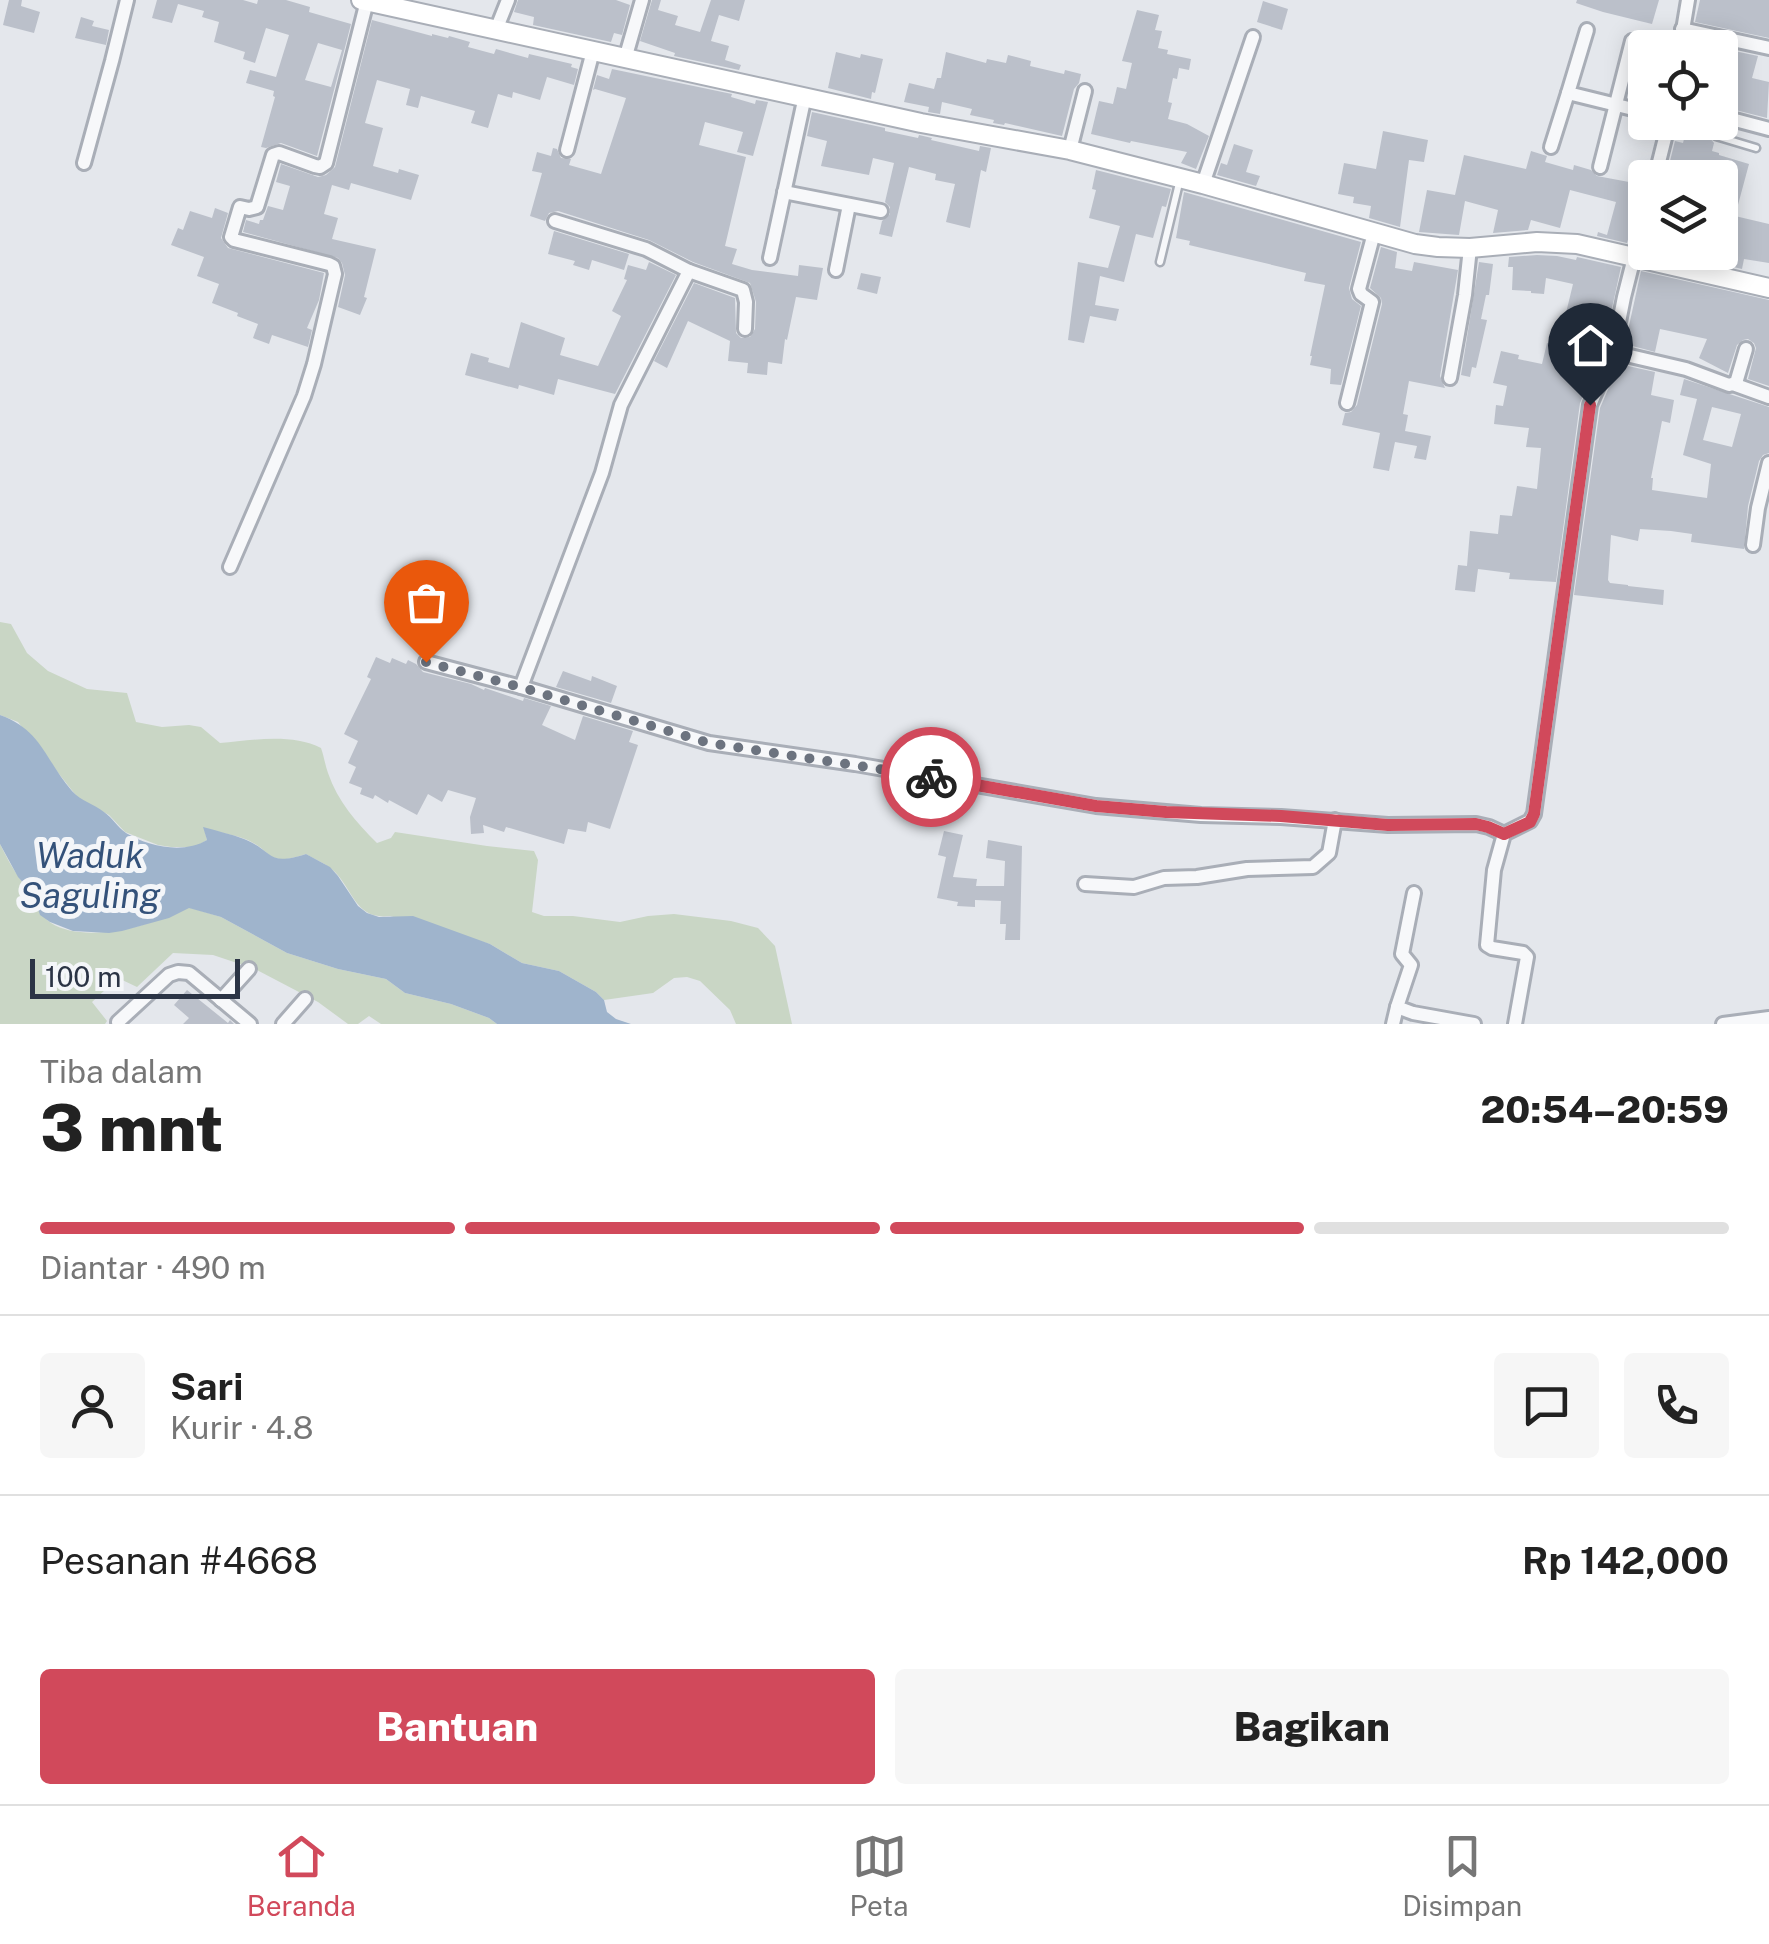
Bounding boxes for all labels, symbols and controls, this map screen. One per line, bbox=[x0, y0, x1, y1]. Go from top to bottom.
map controls bbox=[1628, 30, 1738, 270]
button: locate bbox=[1628, 30, 1738, 140]
button: layers bbox=[1628, 160, 1738, 270]
pin bbox=[1548, 303, 1633, 406]
icon: home bbox=[1563, 318, 1618, 373]
pin bbox=[384, 560, 469, 663]
icon: bag bbox=[399, 575, 454, 630]
courier bbox=[881, 727, 981, 827]
icon: bike bbox=[904, 750, 959, 805]
water label: Waduk Saguling bbox=[20, 835, 161, 916]
scale bar bbox=[30, 954, 240, 998]
text: 100 m bbox=[45, 960, 122, 993]
text: Tiba dalam bbox=[40, 1053, 203, 1090]
text: 20:54–20:59 bbox=[1481, 1087, 1729, 1132]
text: 3 mnt bbox=[40, 1089, 223, 1166]
text: Diantar · 490 m bbox=[40, 1249, 266, 1286]
button: person bbox=[40, 1353, 145, 1458]
button: chat bbox=[1494, 1353, 1599, 1458]
button: phone bbox=[1624, 1353, 1729, 1458]
text: Sari bbox=[170, 1364, 243, 1409]
text: Kurir · 4.8 bbox=[170, 1409, 314, 1446]
text: Pesanan #4668 bbox=[40, 1538, 318, 1583]
text: Rp 142,000 bbox=[1522, 1538, 1729, 1583]
button: Bantuan bbox=[40, 1669, 875, 1784]
button: Bagikan bbox=[895, 1669, 1729, 1784]
tab: Beranda bbox=[247, 1829, 356, 1922]
tab: Peta bbox=[849, 1829, 909, 1922]
tab: Disimpan bbox=[1402, 1829, 1522, 1922]

